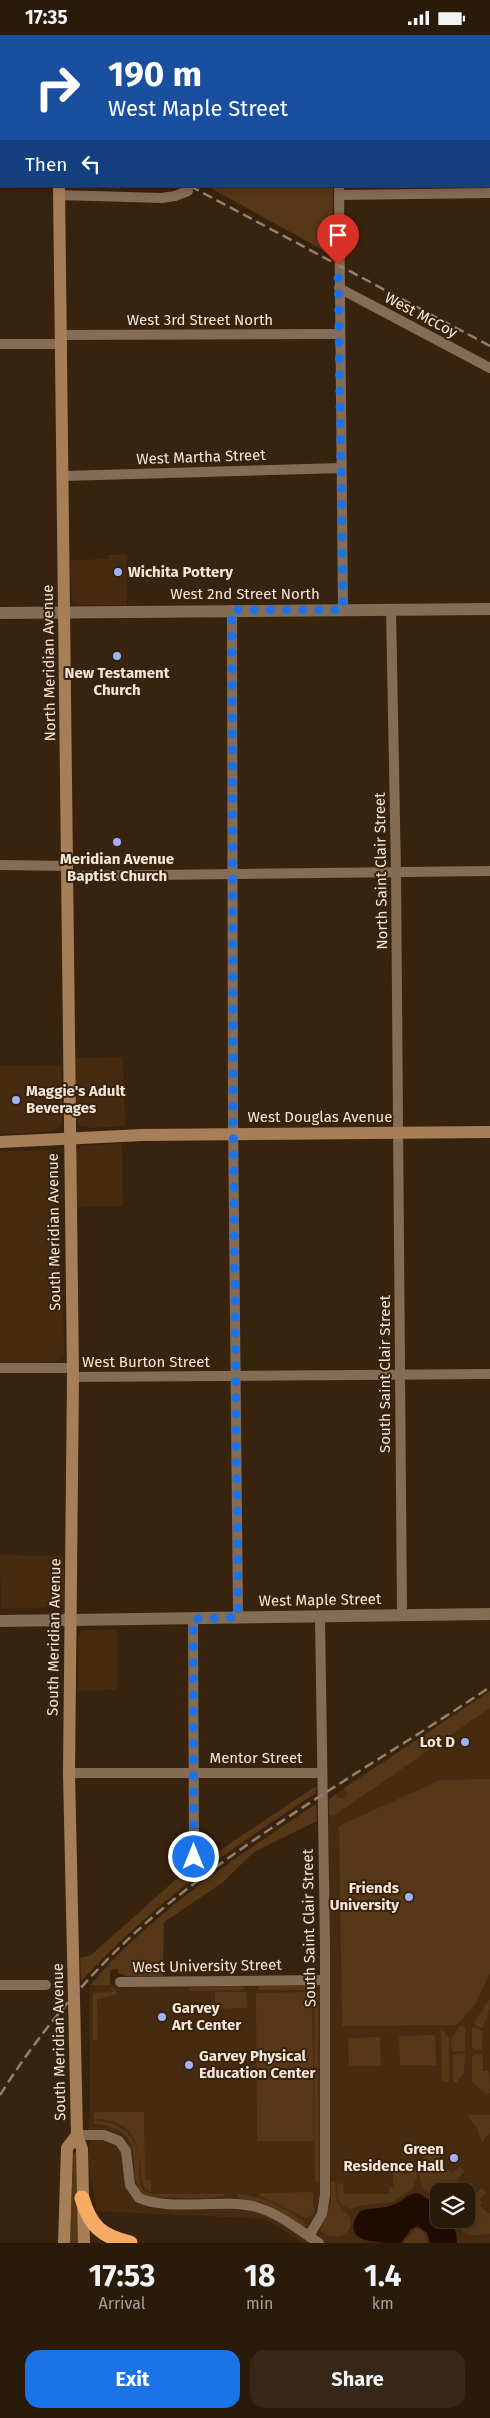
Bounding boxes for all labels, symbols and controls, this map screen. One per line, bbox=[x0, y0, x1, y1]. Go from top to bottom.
text: 17:35 bbox=[25, 6, 68, 29]
text: 190 m bbox=[108, 53, 202, 95]
icon: right bbox=[25, 55, 90, 120]
text: West Maple Street bbox=[108, 95, 288, 122]
icon: left bbox=[77, 150, 105, 178]
text: Then bbox=[25, 153, 67, 176]
pin bbox=[317, 214, 359, 265]
icon: arrive bbox=[324, 221, 352, 249]
street label: West McCoy bbox=[382, 288, 461, 342]
street label: West 3rd Street North bbox=[127, 311, 273, 329]
street label: West Martha Street bbox=[136, 446, 267, 468]
place label: Wichita Pottery bbox=[128, 563, 233, 581]
marker: Wichita Pottery bbox=[112, 566, 124, 578]
street label: North Meridian Avenue bbox=[39, 584, 59, 742]
street label: West 2nd Street North bbox=[170, 585, 320, 603]
marker: New Testament Church bbox=[111, 650, 123, 662]
place label: New Testament Church bbox=[64, 664, 170, 699]
street label: North Saint Clair Street bbox=[371, 792, 391, 950]
marker: Meridian Avenue Baptist Church bbox=[111, 836, 123, 848]
place label: Meridian Avenue Baptist Church bbox=[60, 850, 174, 885]
place label: Maggie's Adult Beverages bbox=[26, 1082, 126, 1117]
marker: Maggie's Adult Beverages bbox=[10, 1094, 22, 1106]
street label: West Douglas Avenue bbox=[248, 1108, 392, 1126]
street label: South Meridian Avenue bbox=[44, 1153, 64, 1311]
street label: South Saint Clair Street bbox=[376, 1294, 394, 1453]
street label: West Burton Street bbox=[82, 1353, 211, 1371]
street label: South Meridian Avenue bbox=[44, 1558, 64, 1716]
street label: West Maple Street bbox=[258, 1590, 382, 1610]
place label: Lot D bbox=[420, 1733, 455, 1751]
marker: Lot D bbox=[459, 1736, 471, 1748]
street label: Mentor Street bbox=[209, 1749, 303, 1767]
position arrow bbox=[167, 1830, 219, 1882]
street label: South Saint Clair Street bbox=[299, 1848, 319, 2007]
place label: Friends University bbox=[330, 1879, 399, 1914]
marker: Friends University bbox=[403, 1891, 415, 1903]
street label: West University Street bbox=[132, 1956, 282, 1976]
street label: South Meridian Avenue bbox=[49, 1963, 69, 2121]
place label: Garvey Art Center bbox=[171, 1999, 242, 2034]
marker: Garvey Art Center bbox=[156, 2011, 168, 2023]
place label: Garvey Physical Education Center bbox=[199, 2047, 316, 2082]
marker: Garvey Physical Education Center bbox=[183, 2059, 195, 2071]
place label: Green Residence Hall bbox=[344, 2140, 445, 2175]
marker: Green Residence Hall bbox=[448, 2152, 460, 2164]
map controls bbox=[430, 2183, 475, 2228]
button: layers bbox=[430, 2183, 475, 2228]
text: 17:53 bbox=[89, 2258, 155, 2294]
text: 18 bbox=[244, 2258, 275, 2294]
text: 1.4 bbox=[364, 2258, 401, 2294]
text: Arrival bbox=[99, 2294, 145, 2313]
text: min bbox=[246, 2294, 273, 2313]
text: km bbox=[372, 2294, 394, 2313]
button: Exit bbox=[25, 2350, 240, 2408]
button: Share bbox=[250, 2350, 465, 2408]

